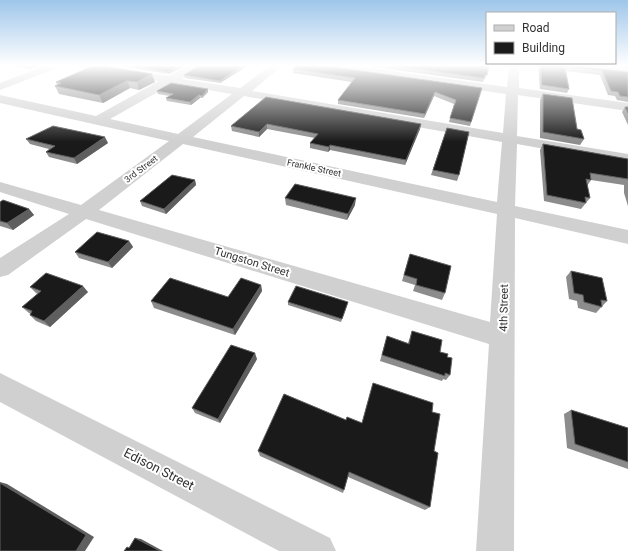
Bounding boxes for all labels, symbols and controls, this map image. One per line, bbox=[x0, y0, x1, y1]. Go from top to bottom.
legend bbox=[486, 12, 616, 64]
text: Road bbox=[522, 21, 550, 35]
text: Building bbox=[522, 41, 565, 55]
street label: 3rd Street bbox=[122, 153, 160, 185]
street label: Frankle Street bbox=[286, 157, 342, 179]
street label: Tungston Street bbox=[213, 244, 291, 280]
street label: 4th Street bbox=[497, 284, 511, 332]
street label: Edison Street bbox=[121, 445, 197, 493]

